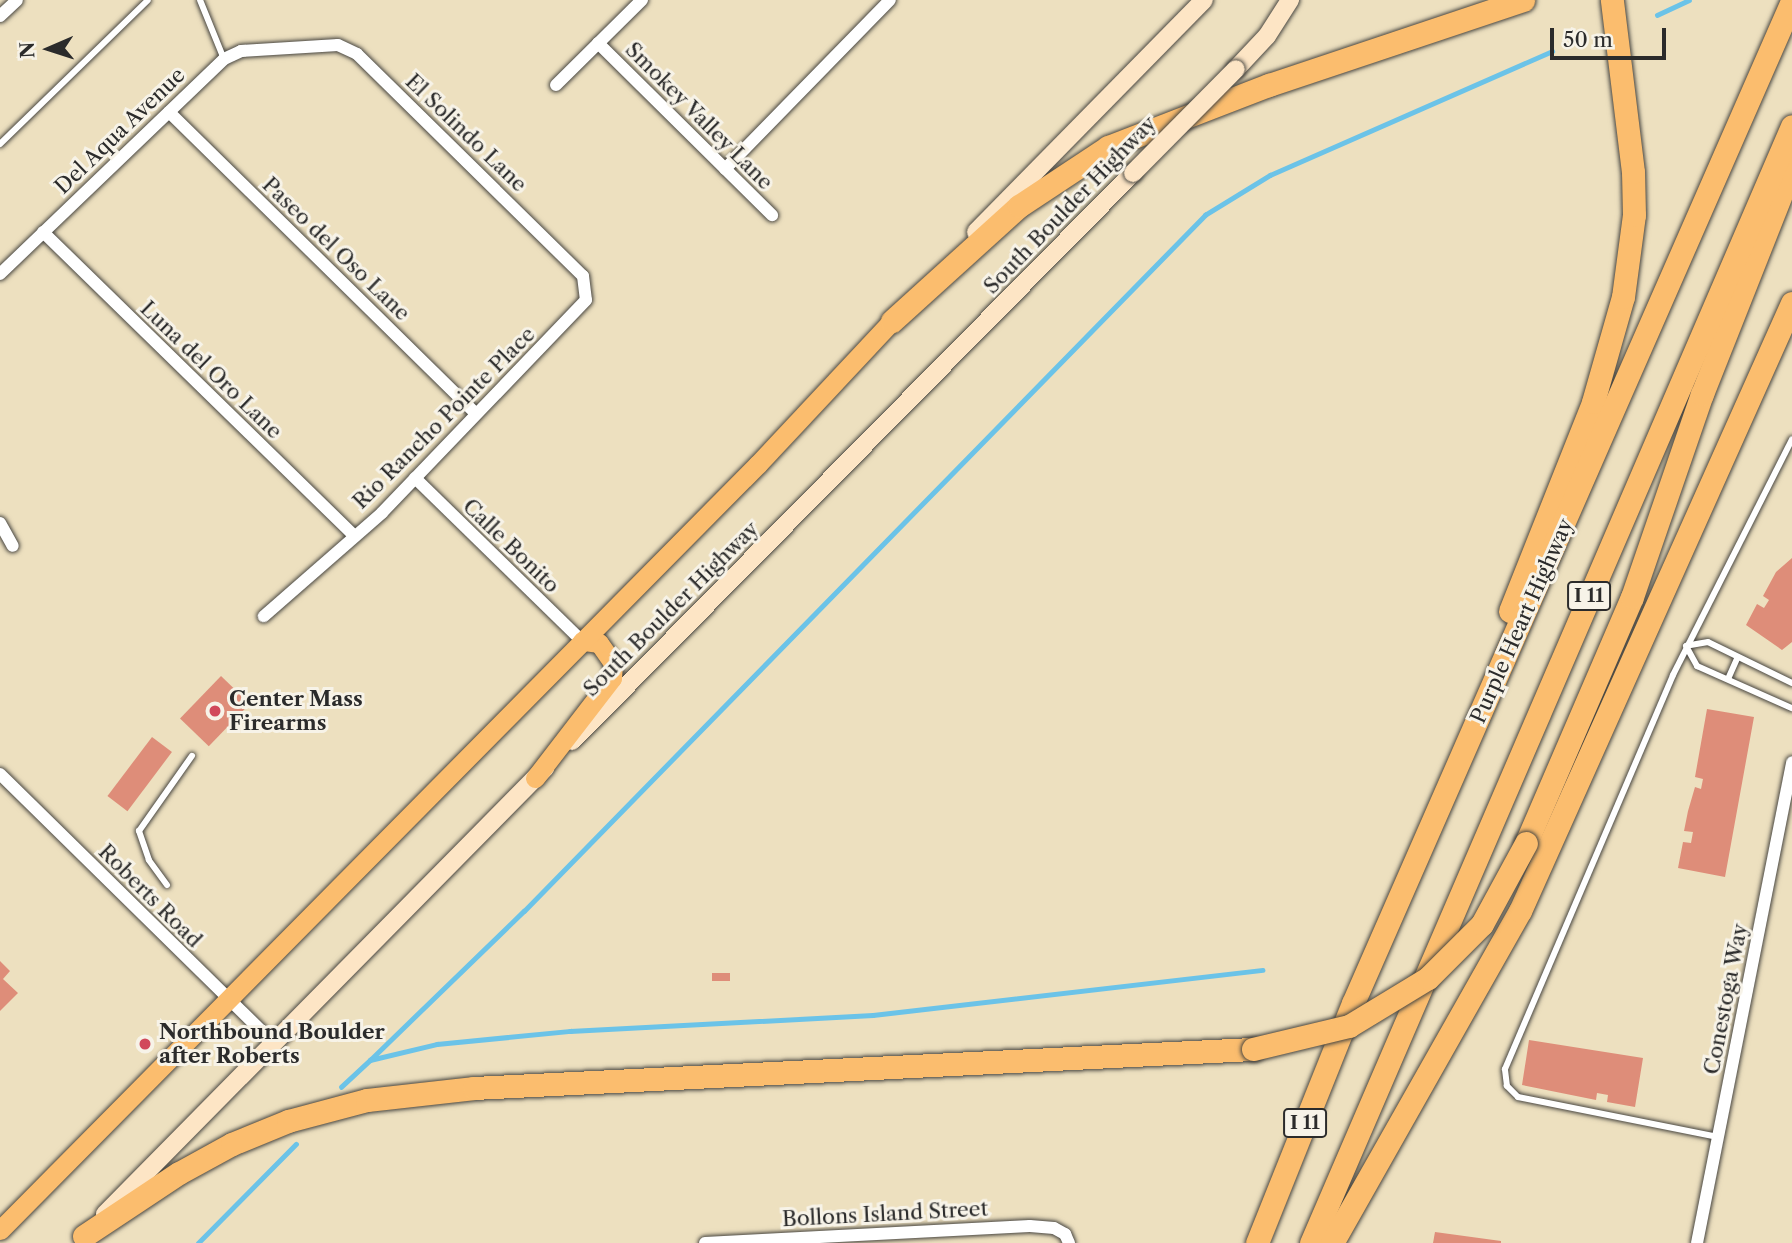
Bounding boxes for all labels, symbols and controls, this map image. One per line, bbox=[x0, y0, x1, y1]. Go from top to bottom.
north arrow bbox=[14, 14, 84, 84]
scale bar bbox=[1554, 14, 1670, 58]
text: 50 m bbox=[1563, 27, 1613, 52]
street label: Smokey Valley Lane bbox=[619, 36, 779, 196]
text: N bbox=[16, 41, 39, 59]
street label: Del Aqua Avenue bbox=[49, 62, 191, 200]
street label: El Solindo Lane bbox=[400, 69, 532, 197]
street label: South Boulder Highway bbox=[979, 111, 1161, 299]
street label: Paseo del Oso Lane bbox=[257, 172, 415, 326]
street label: Luna del Oro Lane bbox=[135, 296, 287, 444]
street label: Rio Rancho Pointe Place bbox=[348, 322, 540, 514]
street label: Calle Bonito bbox=[457, 494, 565, 598]
street label: Purple Heart Highway bbox=[1465, 515, 1579, 727]
street label: South Boulder Highway bbox=[578, 516, 764, 702]
road number: I 11 bbox=[1566, 580, 1612, 611]
place label: Center Mass Firearms bbox=[229, 686, 363, 736]
marker: Center Mass Firearms bbox=[207, 703, 223, 719]
street label: Roberts Road bbox=[93, 839, 207, 953]
street label: Conestoga Way bbox=[1699, 921, 1753, 1077]
place label: Northbound Boulder after Roberts bbox=[159, 1019, 385, 1069]
marker: Northbound Boulder after Roberts bbox=[137, 1036, 153, 1052]
road number: I 11 bbox=[1282, 1107, 1328, 1138]
street label: Bollons Island Street bbox=[781, 1196, 989, 1232]

